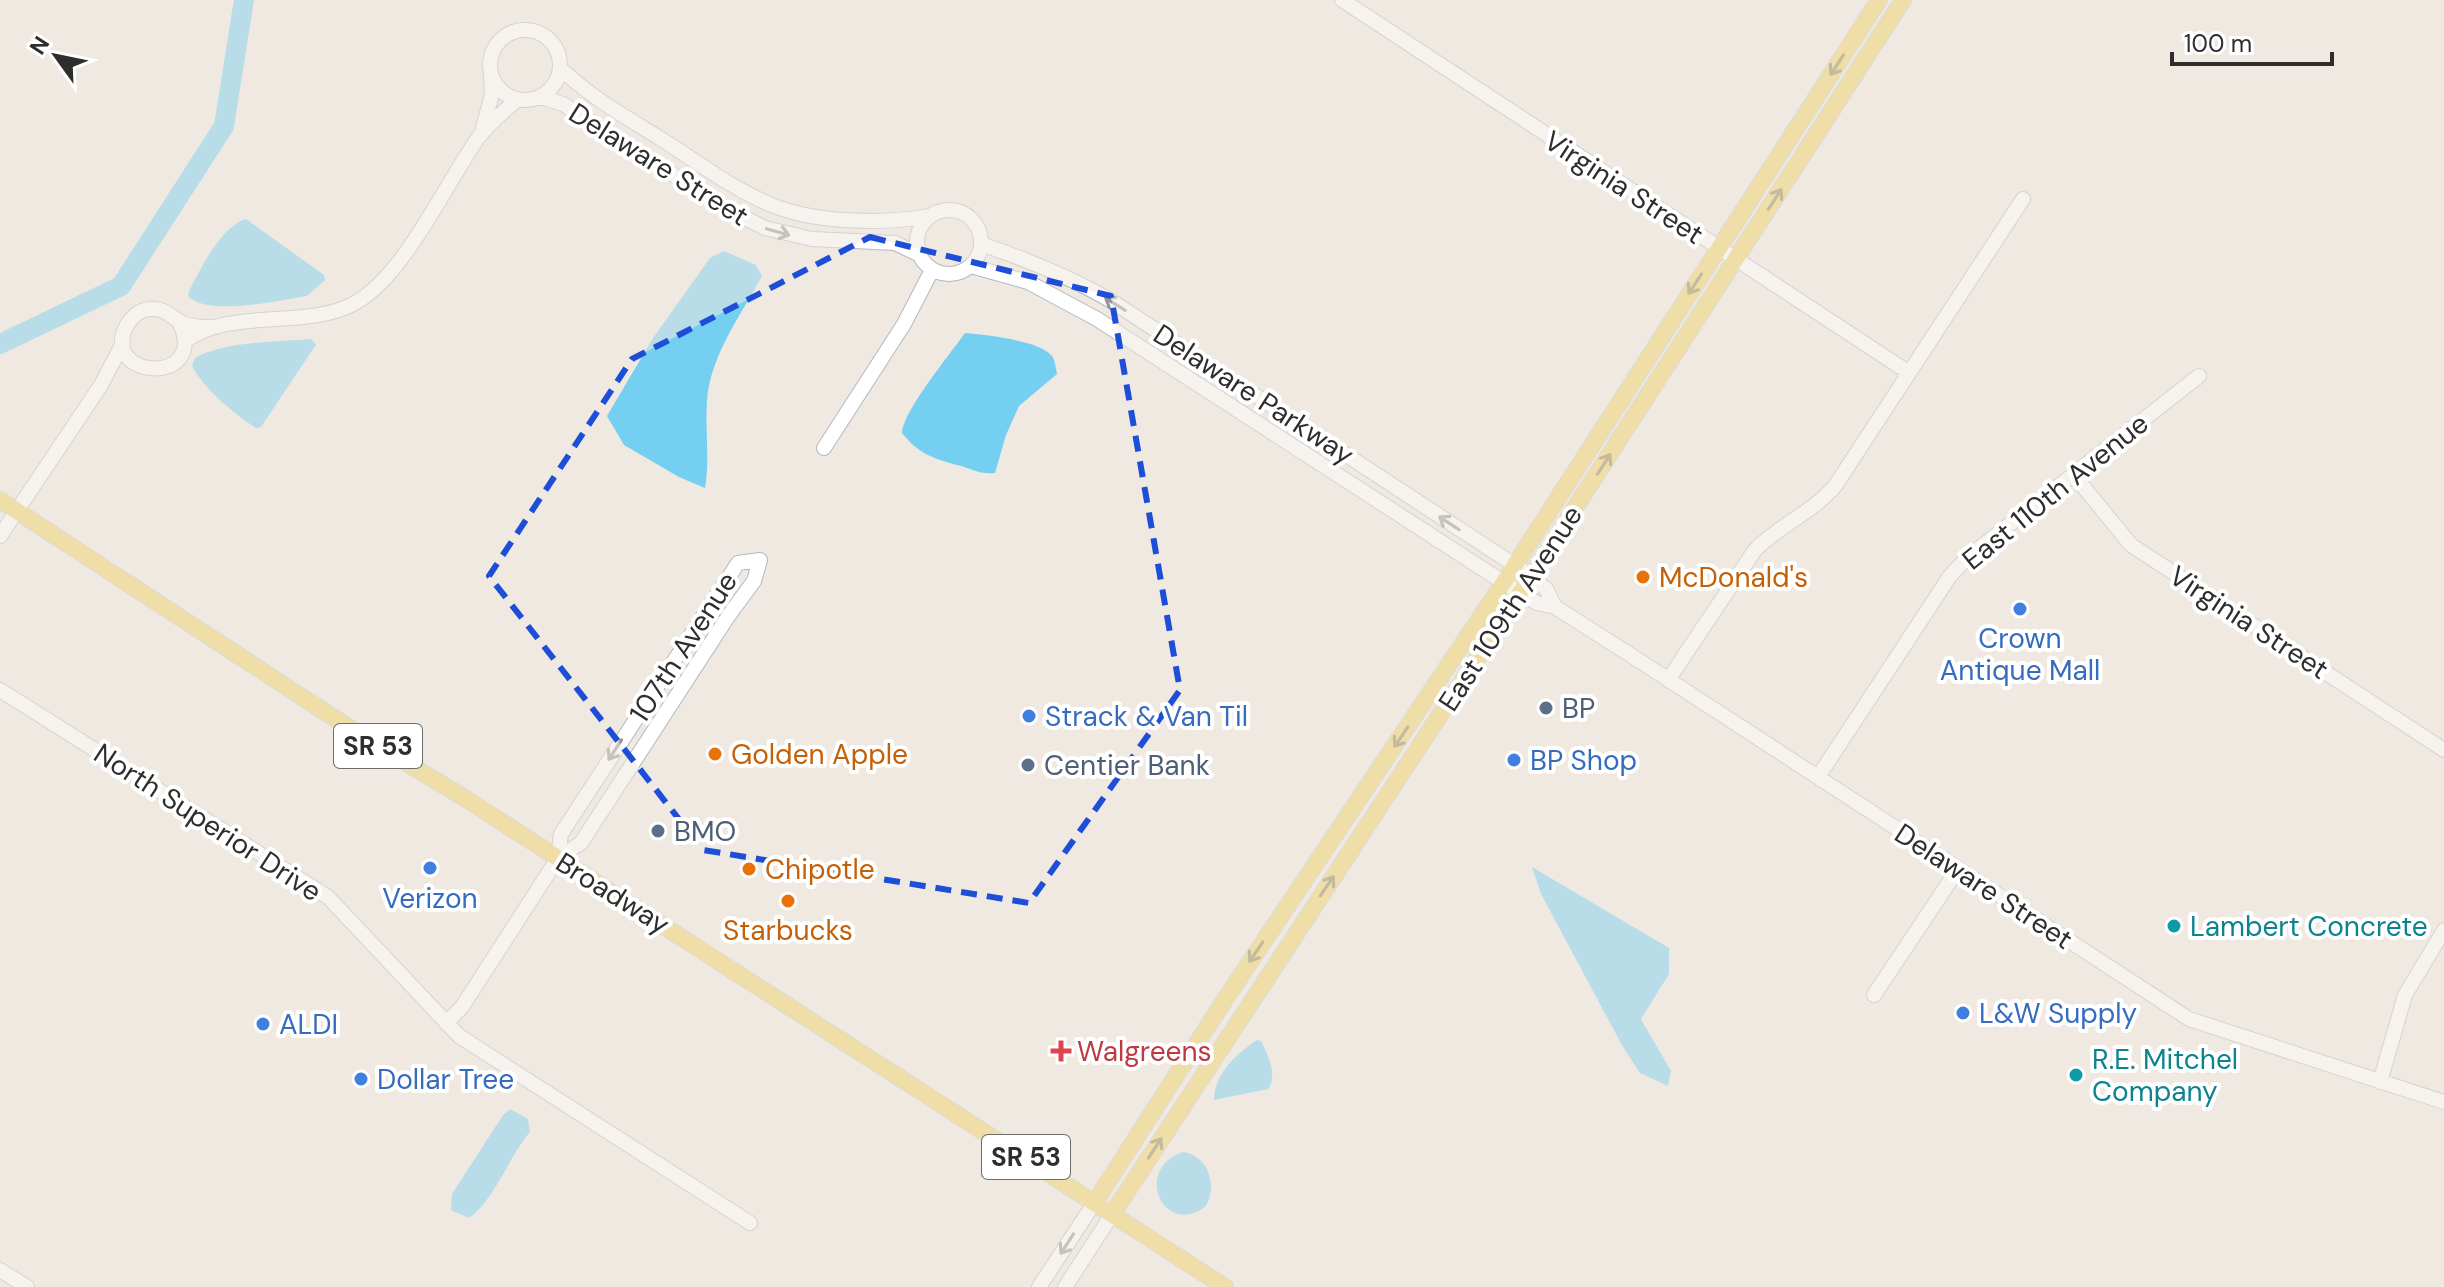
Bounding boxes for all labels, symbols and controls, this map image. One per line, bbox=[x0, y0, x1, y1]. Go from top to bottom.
north arrow bbox=[16, 16, 96, 96]
scale bar bbox=[2172, 16, 2332, 66]
text: 100 m bbox=[2184, 28, 2252, 59]
text: N bbox=[23, 31, 56, 60]
one-way arrow bbox=[1828, 54, 1845, 76]
street label: Delaware Street bbox=[562, 94, 755, 234]
street label: Virginia Street bbox=[1537, 122, 1710, 253]
one-way arrow bbox=[1768, 188, 1784, 211]
one-way arrow bbox=[764, 225, 790, 240]
one-way arrow bbox=[1687, 272, 1703, 294]
one-way arrow bbox=[1104, 295, 1127, 311]
street label: Delaware Parkway bbox=[1146, 316, 1361, 473]
street label: East 110th Avenue bbox=[1955, 405, 2156, 578]
one-way arrow bbox=[1596, 453, 1612, 476]
street label: East 109th Avenue bbox=[1430, 498, 1591, 718]
one-way arrow bbox=[1439, 515, 1461, 532]
street label: Virginia Street bbox=[2162, 557, 2335, 688]
place label: McDonald's bbox=[1659, 559, 1808, 596]
street label: 107th Avenue bbox=[621, 565, 746, 730]
marker: McDonald's bbox=[1634, 568, 1652, 586]
marker: Crown Antique Mall bbox=[2011, 600, 2029, 618]
place label: Crown Antique Mall bbox=[1940, 620, 2100, 689]
place label: BP bbox=[1562, 690, 1595, 727]
place label: Strack & Van Til bbox=[1045, 698, 1248, 735]
marker: BP bbox=[1537, 699, 1555, 717]
marker: Strack & Van Til bbox=[1020, 707, 1038, 725]
road number: SR 53 bbox=[334, 724, 422, 768]
one-way arrow bbox=[1393, 725, 1410, 747]
street label: North Superior Drive bbox=[87, 735, 329, 910]
place label: Golden Apple bbox=[731, 736, 908, 773]
one-way arrow bbox=[607, 738, 624, 760]
place label: BP Shop bbox=[1530, 742, 1637, 779]
marker: Golden Apple bbox=[706, 745, 724, 763]
place label: Centier Bank bbox=[1044, 747, 1210, 784]
marker: BP Shop bbox=[1505, 751, 1523, 769]
marker: Centier Bank bbox=[1019, 756, 1037, 774]
place label: BMO bbox=[674, 813, 736, 850]
street label: Delaware Street bbox=[1888, 815, 2080, 958]
marker: BMO bbox=[649, 822, 667, 840]
street label: Broadway bbox=[549, 844, 677, 943]
place label: Chipotle bbox=[765, 851, 875, 888]
marker: Verizon bbox=[421, 859, 439, 877]
marker: Chipotle bbox=[740, 860, 758, 878]
one-way arrow bbox=[1319, 875, 1335, 898]
place label: Verizon bbox=[382, 880, 478, 917]
marker: Starbucks bbox=[779, 892, 797, 910]
place label: Lambert Concrete bbox=[2190, 908, 2428, 945]
place label: Starbucks bbox=[723, 912, 853, 949]
marker: Lambert Concrete bbox=[2165, 917, 2183, 935]
one-way arrow bbox=[1248, 941, 1265, 963]
place label: L&W Supply bbox=[1979, 995, 2137, 1032]
marker: L&W Supply bbox=[1954, 1004, 1972, 1022]
place label: ALDI bbox=[279, 1006, 338, 1043]
marker: ALDI bbox=[254, 1015, 272, 1033]
place label: Walgreens bbox=[1077, 1033, 1212, 1070]
place label: R.E. Mitchel Company bbox=[2092, 1041, 2238, 1110]
marker: Walgreens bbox=[1052, 1042, 1070, 1060]
place label: Dollar Tree bbox=[377, 1061, 514, 1098]
marker: R.E. Mitchel Company bbox=[2067, 1066, 2085, 1084]
marker: Dollar Tree bbox=[352, 1070, 370, 1088]
road number: SR 53 bbox=[982, 1135, 1070, 1179]
one-way arrow bbox=[1148, 1137, 1164, 1160]
one-way arrow bbox=[1059, 1233, 1075, 1255]

